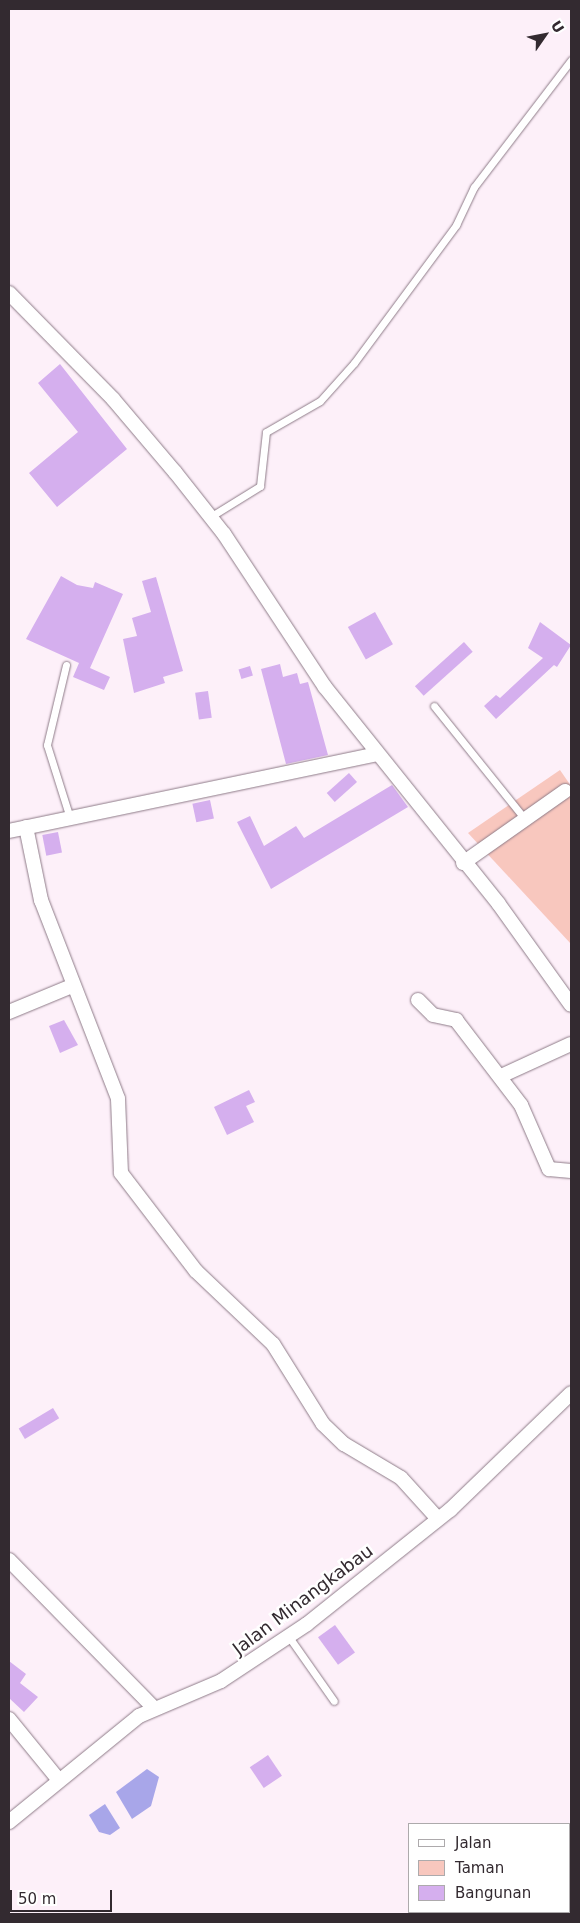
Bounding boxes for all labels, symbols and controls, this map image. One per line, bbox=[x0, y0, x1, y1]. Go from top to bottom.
north arrow bbox=[520, 10, 570, 60]
text: U bbox=[548, 18, 567, 36]
street label: Jalan Minangkabau bbox=[228, 1540, 378, 1660]
legend bbox=[408, 1823, 570, 1913]
text: Jalan bbox=[455, 1834, 491, 1852]
text: Taman bbox=[455, 1859, 504, 1877]
scale bar bbox=[12, 1880, 115, 1912]
text: Bangunan bbox=[455, 1884, 531, 1902]
text: 50 m bbox=[18, 1890, 56, 1908]

